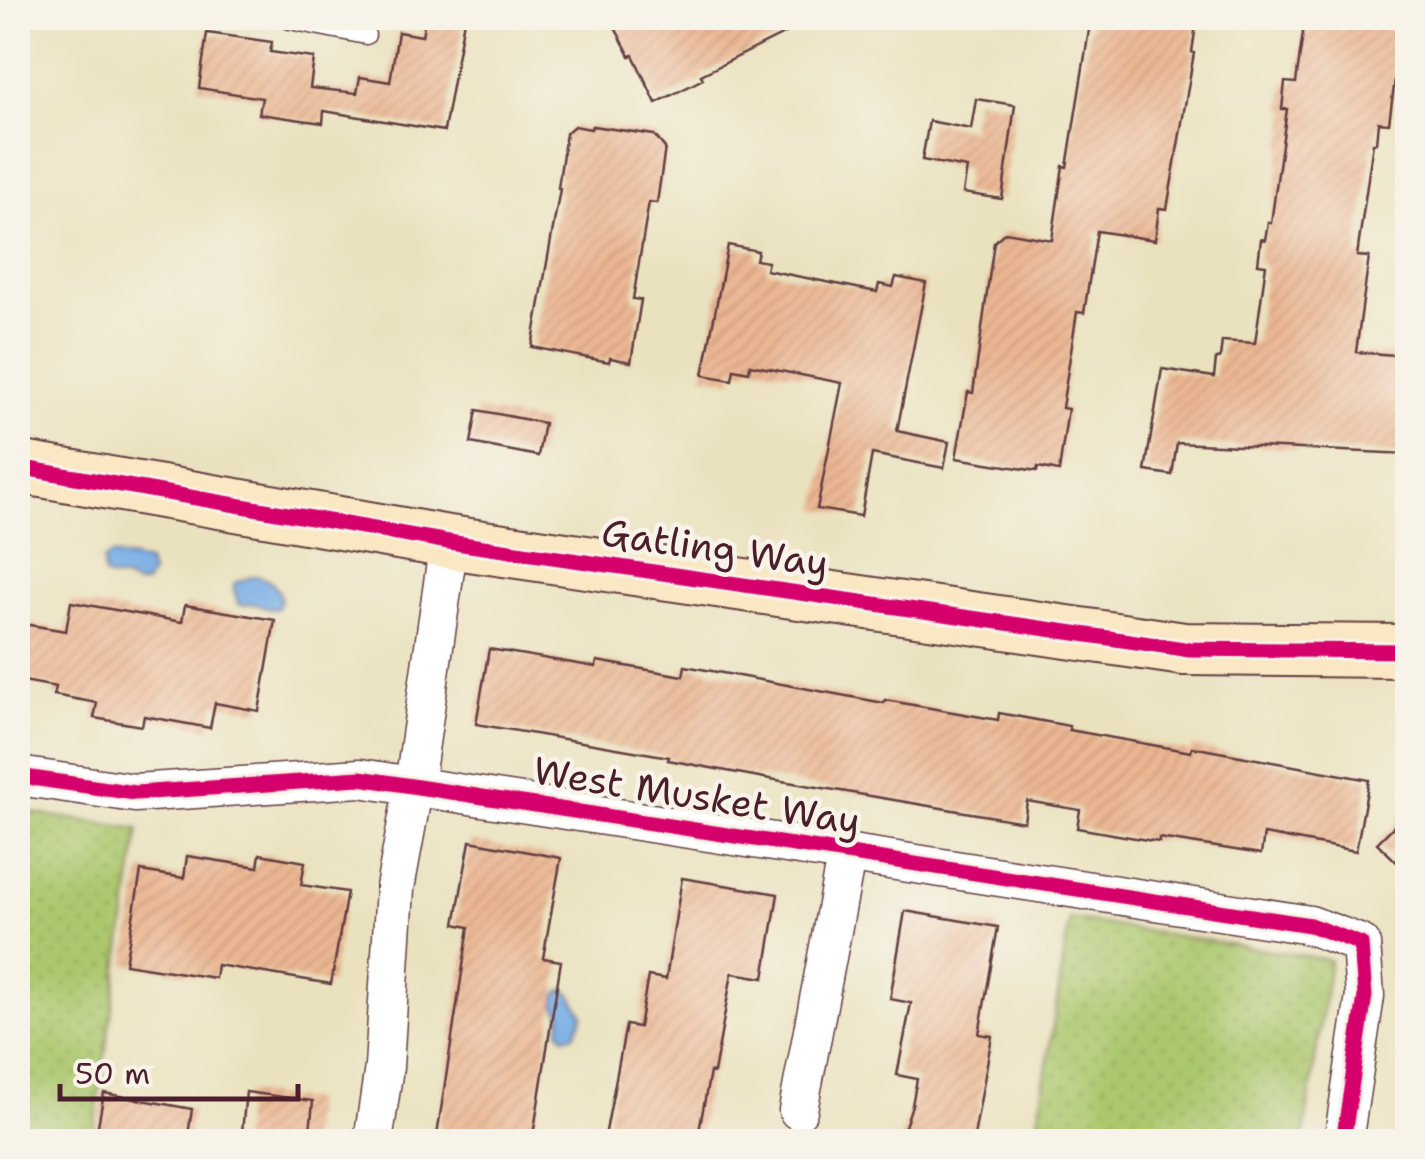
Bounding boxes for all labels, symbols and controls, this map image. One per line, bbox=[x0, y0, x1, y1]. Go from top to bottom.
street label: Gatling Way bbox=[598, 506, 832, 589]
street label: West Musket Way bbox=[530, 744, 864, 847]
scale bar bbox=[60, 1039, 298, 1101]
text: 50 m bbox=[75, 1053, 150, 1094]

